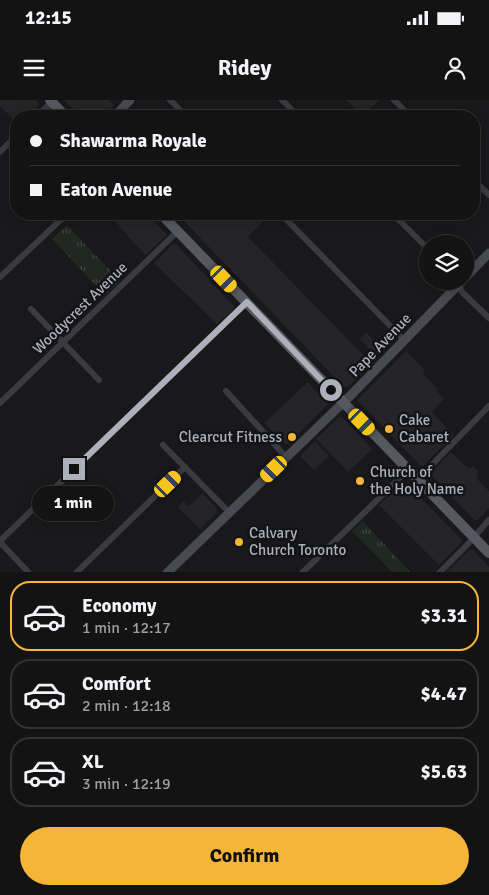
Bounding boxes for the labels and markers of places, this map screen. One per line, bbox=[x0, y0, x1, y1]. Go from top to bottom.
place label: Cake Cabaret bbox=[399, 411, 449, 446]
marker: Cake Cabaret bbox=[383, 423, 395, 435]
place label: Clearcut Fitness bbox=[179, 428, 282, 446]
marker: Clearcut Fitness bbox=[286, 431, 298, 443]
place label: Church of the Holy Name bbox=[370, 463, 464, 498]
marker: Church of the Holy Name bbox=[354, 475, 366, 487]
place label: Calvary Church Toronto bbox=[249, 524, 346, 559]
marker: Calvary Church Toronto bbox=[233, 536, 245, 548]

